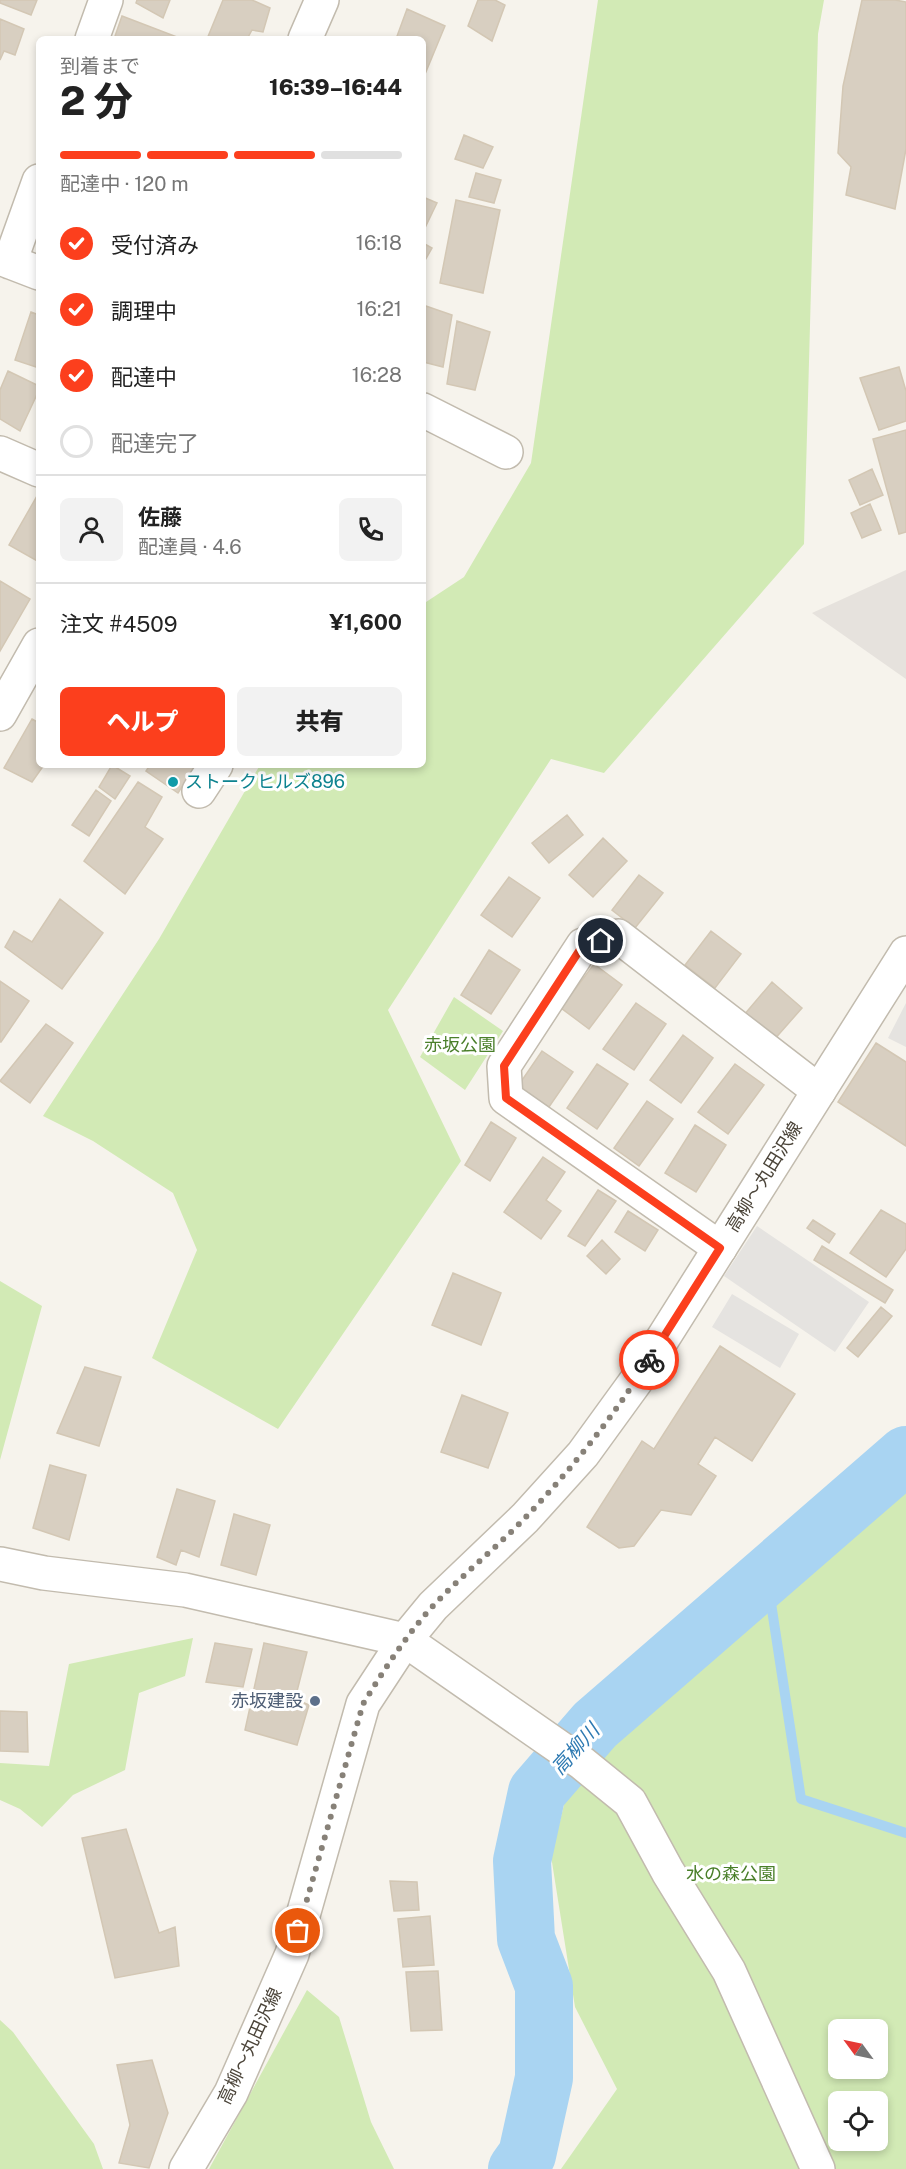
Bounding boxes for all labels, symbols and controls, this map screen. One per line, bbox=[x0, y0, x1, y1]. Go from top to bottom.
text: 到着まで bbox=[60, 54, 140, 78]
text: 16:39–16:44 bbox=[269, 74, 402, 100]
text: 2 分 bbox=[60, 78, 133, 124]
text: 配達中 · 120 m bbox=[60, 172, 189, 196]
icon: check bbox=[60, 227, 93, 260]
text: 16:18 bbox=[356, 231, 402, 255]
text: 受付済み bbox=[111, 232, 199, 258]
icon: check bbox=[60, 293, 93, 326]
text: 16:21 bbox=[356, 297, 402, 321]
text: 調理中 bbox=[111, 298, 177, 324]
icon: check bbox=[60, 359, 93, 392]
text: 16:28 bbox=[352, 363, 402, 387]
text: 配達中 bbox=[111, 364, 177, 390]
text: 配達完了 bbox=[111, 430, 199, 456]
button: person bbox=[60, 498, 123, 561]
button: phone bbox=[339, 498, 402, 561]
text: 佐藤 bbox=[138, 504, 182, 530]
text: 配達員 · 4.6 bbox=[138, 535, 242, 559]
text: ¥1,600 bbox=[329, 609, 402, 635]
text: 注文 #4509 bbox=[60, 611, 177, 637]
button: ヘルプ bbox=[60, 687, 225, 756]
button: 共有 bbox=[237, 687, 402, 756]
place label: ストークヒルズ896 bbox=[185, 771, 345, 792]
marker: ストークヒルズ896 bbox=[166, 775, 180, 789]
pin bbox=[575, 915, 626, 966]
icon: home bbox=[584, 924, 617, 957]
park label: 赤坂公園 bbox=[424, 1034, 496, 1055]
street label: 高柳～丸田沢線 bbox=[721, 1118, 806, 1236]
courier bbox=[619, 1330, 679, 1390]
icon: bike bbox=[633, 1344, 666, 1377]
place label: 赤坂建設 bbox=[231, 1690, 303, 1711]
marker: 赤坂建設 bbox=[308, 1694, 322, 1708]
water label: 高柳川 bbox=[546, 1717, 605, 1779]
park label: 水の森公園 bbox=[686, 1863, 776, 1884]
pin bbox=[272, 1905, 323, 1956]
icon: bag bbox=[281, 1914, 314, 1947]
street label: 高柳～丸田沢線 bbox=[213, 1984, 286, 2107]
north arrow bbox=[828, 2019, 888, 2079]
map controls bbox=[828, 2019, 888, 2151]
button: locate bbox=[828, 2091, 888, 2151]

